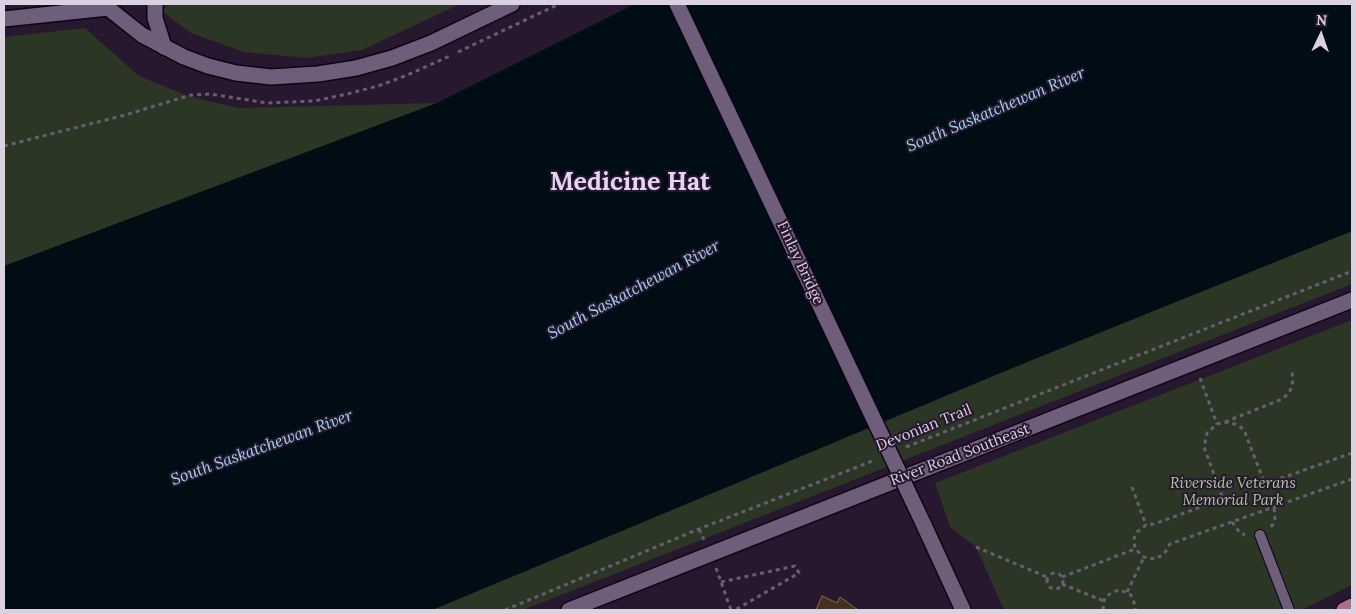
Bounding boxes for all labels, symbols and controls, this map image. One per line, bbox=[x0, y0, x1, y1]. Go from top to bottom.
north arrow bbox=[1296, 10, 1346, 60]
text: N bbox=[1316, 11, 1328, 29]
water label: South Saskatchewan River bbox=[904, 64, 1088, 156]
district label: Medicine Hat bbox=[550, 168, 710, 198]
street label: Finlay Bridge bbox=[773, 218, 827, 308]
water label: South Saskatchewan River bbox=[545, 236, 723, 344]
street label: Devonian Trail bbox=[874, 401, 974, 455]
water label: South Saskatchewan River bbox=[168, 406, 356, 490]
street label: River Road Southeast bbox=[888, 420, 1032, 490]
park label: Riverside Veterans Memorial Park bbox=[1170, 475, 1296, 510]

